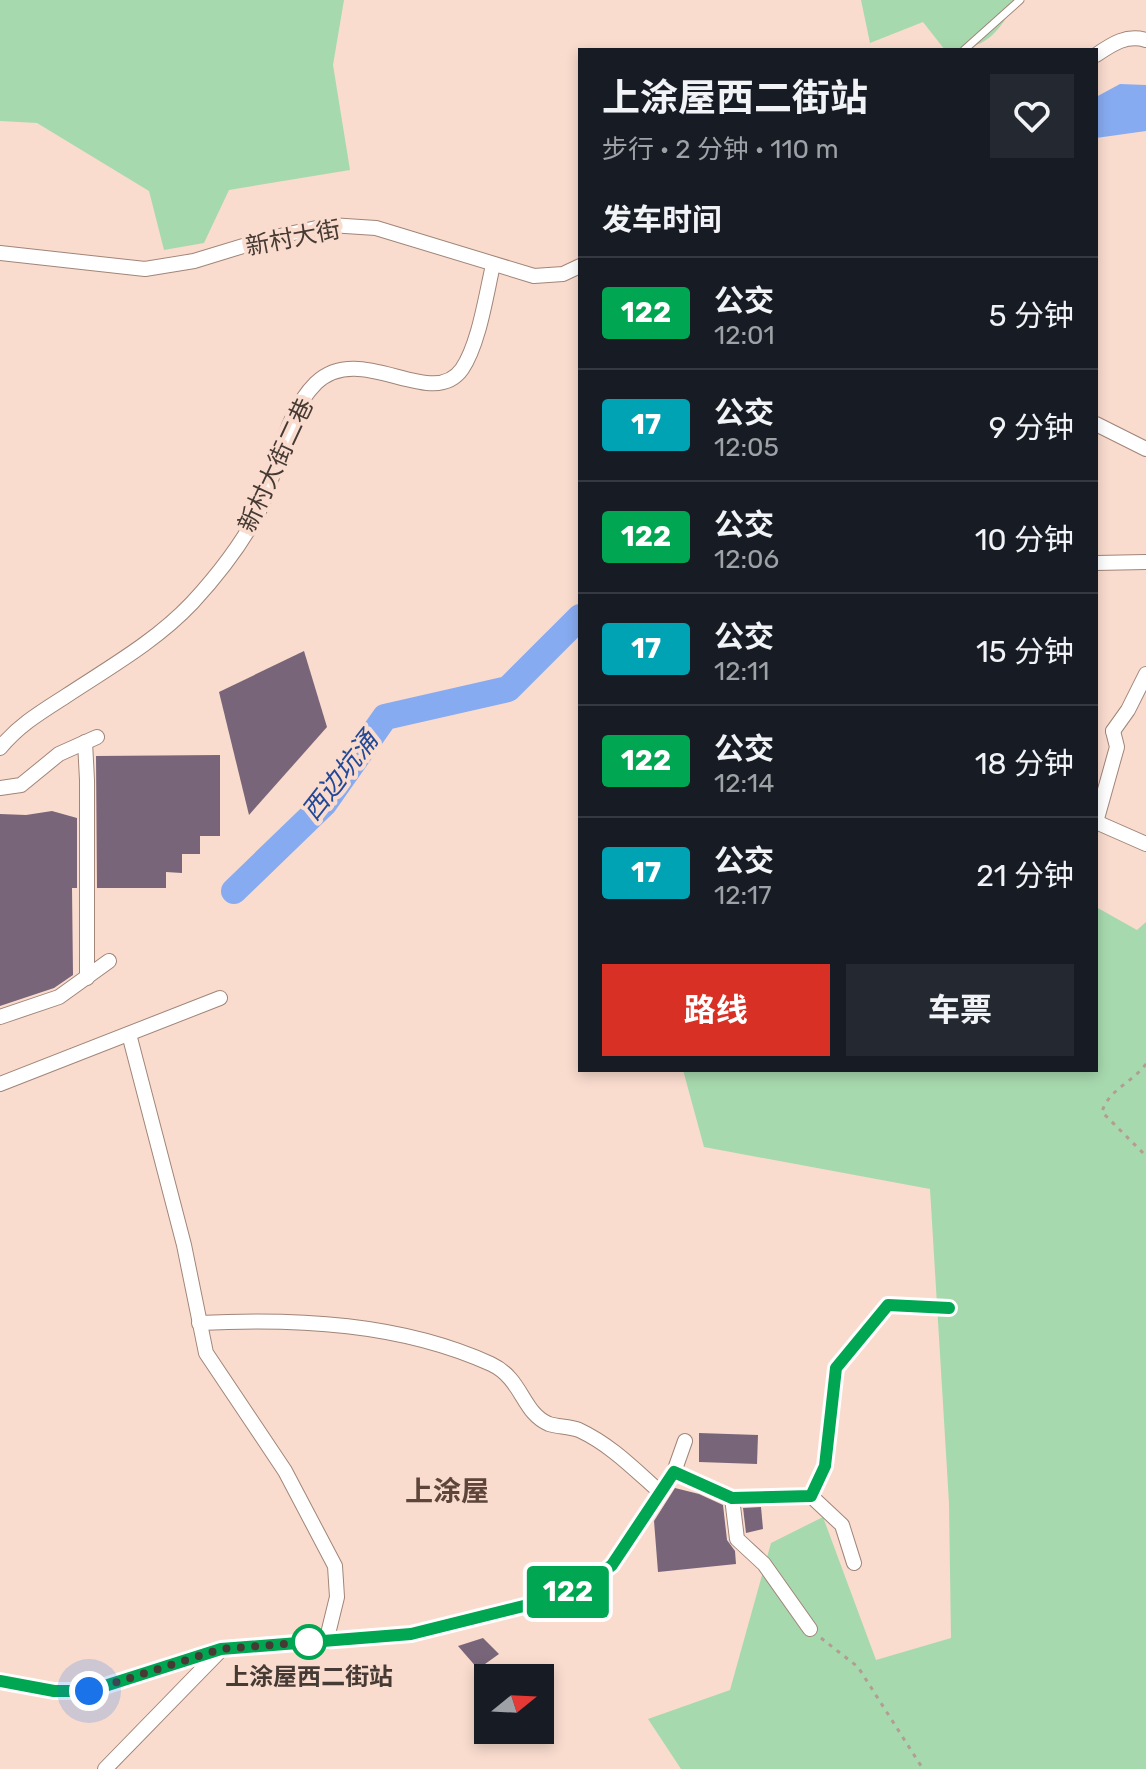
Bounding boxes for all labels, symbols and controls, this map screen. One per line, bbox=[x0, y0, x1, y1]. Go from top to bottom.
button: heart bbox=[990, 74, 1074, 158]
text: 上涂屋西二街站 bbox=[602, 75, 868, 121]
text: 步行 · 2 分钟 · 110 m bbox=[602, 134, 839, 165]
text: 发车时间 bbox=[602, 202, 722, 238]
street label: 新村大街 bbox=[243, 215, 343, 261]
text: 公交 bbox=[714, 283, 774, 319]
text: 122 bbox=[621, 296, 671, 329]
text: 5 分钟 bbox=[989, 298, 1074, 334]
text: 12:01 bbox=[714, 320, 775, 351]
street label: 新村大街二巷 bbox=[233, 394, 319, 536]
text: 公交 bbox=[714, 395, 774, 431]
text: 17 bbox=[631, 408, 661, 441]
text: 9 分钟 bbox=[989, 410, 1074, 446]
text: 12:05 bbox=[714, 432, 779, 463]
text: 公交 bbox=[714, 507, 774, 543]
text: 122 bbox=[621, 520, 671, 553]
text: 10 分钟 bbox=[975, 522, 1074, 558]
text: 12:06 bbox=[714, 544, 779, 575]
text: 公交 bbox=[714, 619, 774, 655]
text: 17 bbox=[631, 632, 661, 665]
text: 15 分钟 bbox=[976, 634, 1074, 670]
text: 12:11 bbox=[714, 656, 769, 687]
water label: 西边坑涌 bbox=[296, 723, 386, 827]
text: 公交 bbox=[714, 731, 774, 767]
text: 122 bbox=[621, 744, 671, 777]
text: 18 分钟 bbox=[975, 746, 1074, 782]
text: 12:14 bbox=[714, 768, 774, 799]
text: 公交 bbox=[714, 843, 774, 879]
text: 17 bbox=[631, 856, 661, 889]
text: 21 分钟 bbox=[976, 858, 1074, 894]
text: 12:17 bbox=[714, 880, 772, 911]
button: 路线 bbox=[602, 964, 830, 1056]
button: 车票 bbox=[846, 964, 1074, 1056]
district label: 上涂屋 bbox=[405, 1475, 489, 1508]
line badge: 122 bbox=[522, 1566, 614, 1618]
text: 122 bbox=[543, 1575, 593, 1608]
marker: 上涂屋西二街站 bbox=[292, 1625, 326, 1659]
place label: 上涂屋西二街站 bbox=[225, 1663, 393, 1691]
north arrow bbox=[474, 1664, 554, 1744]
map controls bbox=[474, 1664, 554, 1744]
your location bbox=[69, 1671, 109, 1711]

